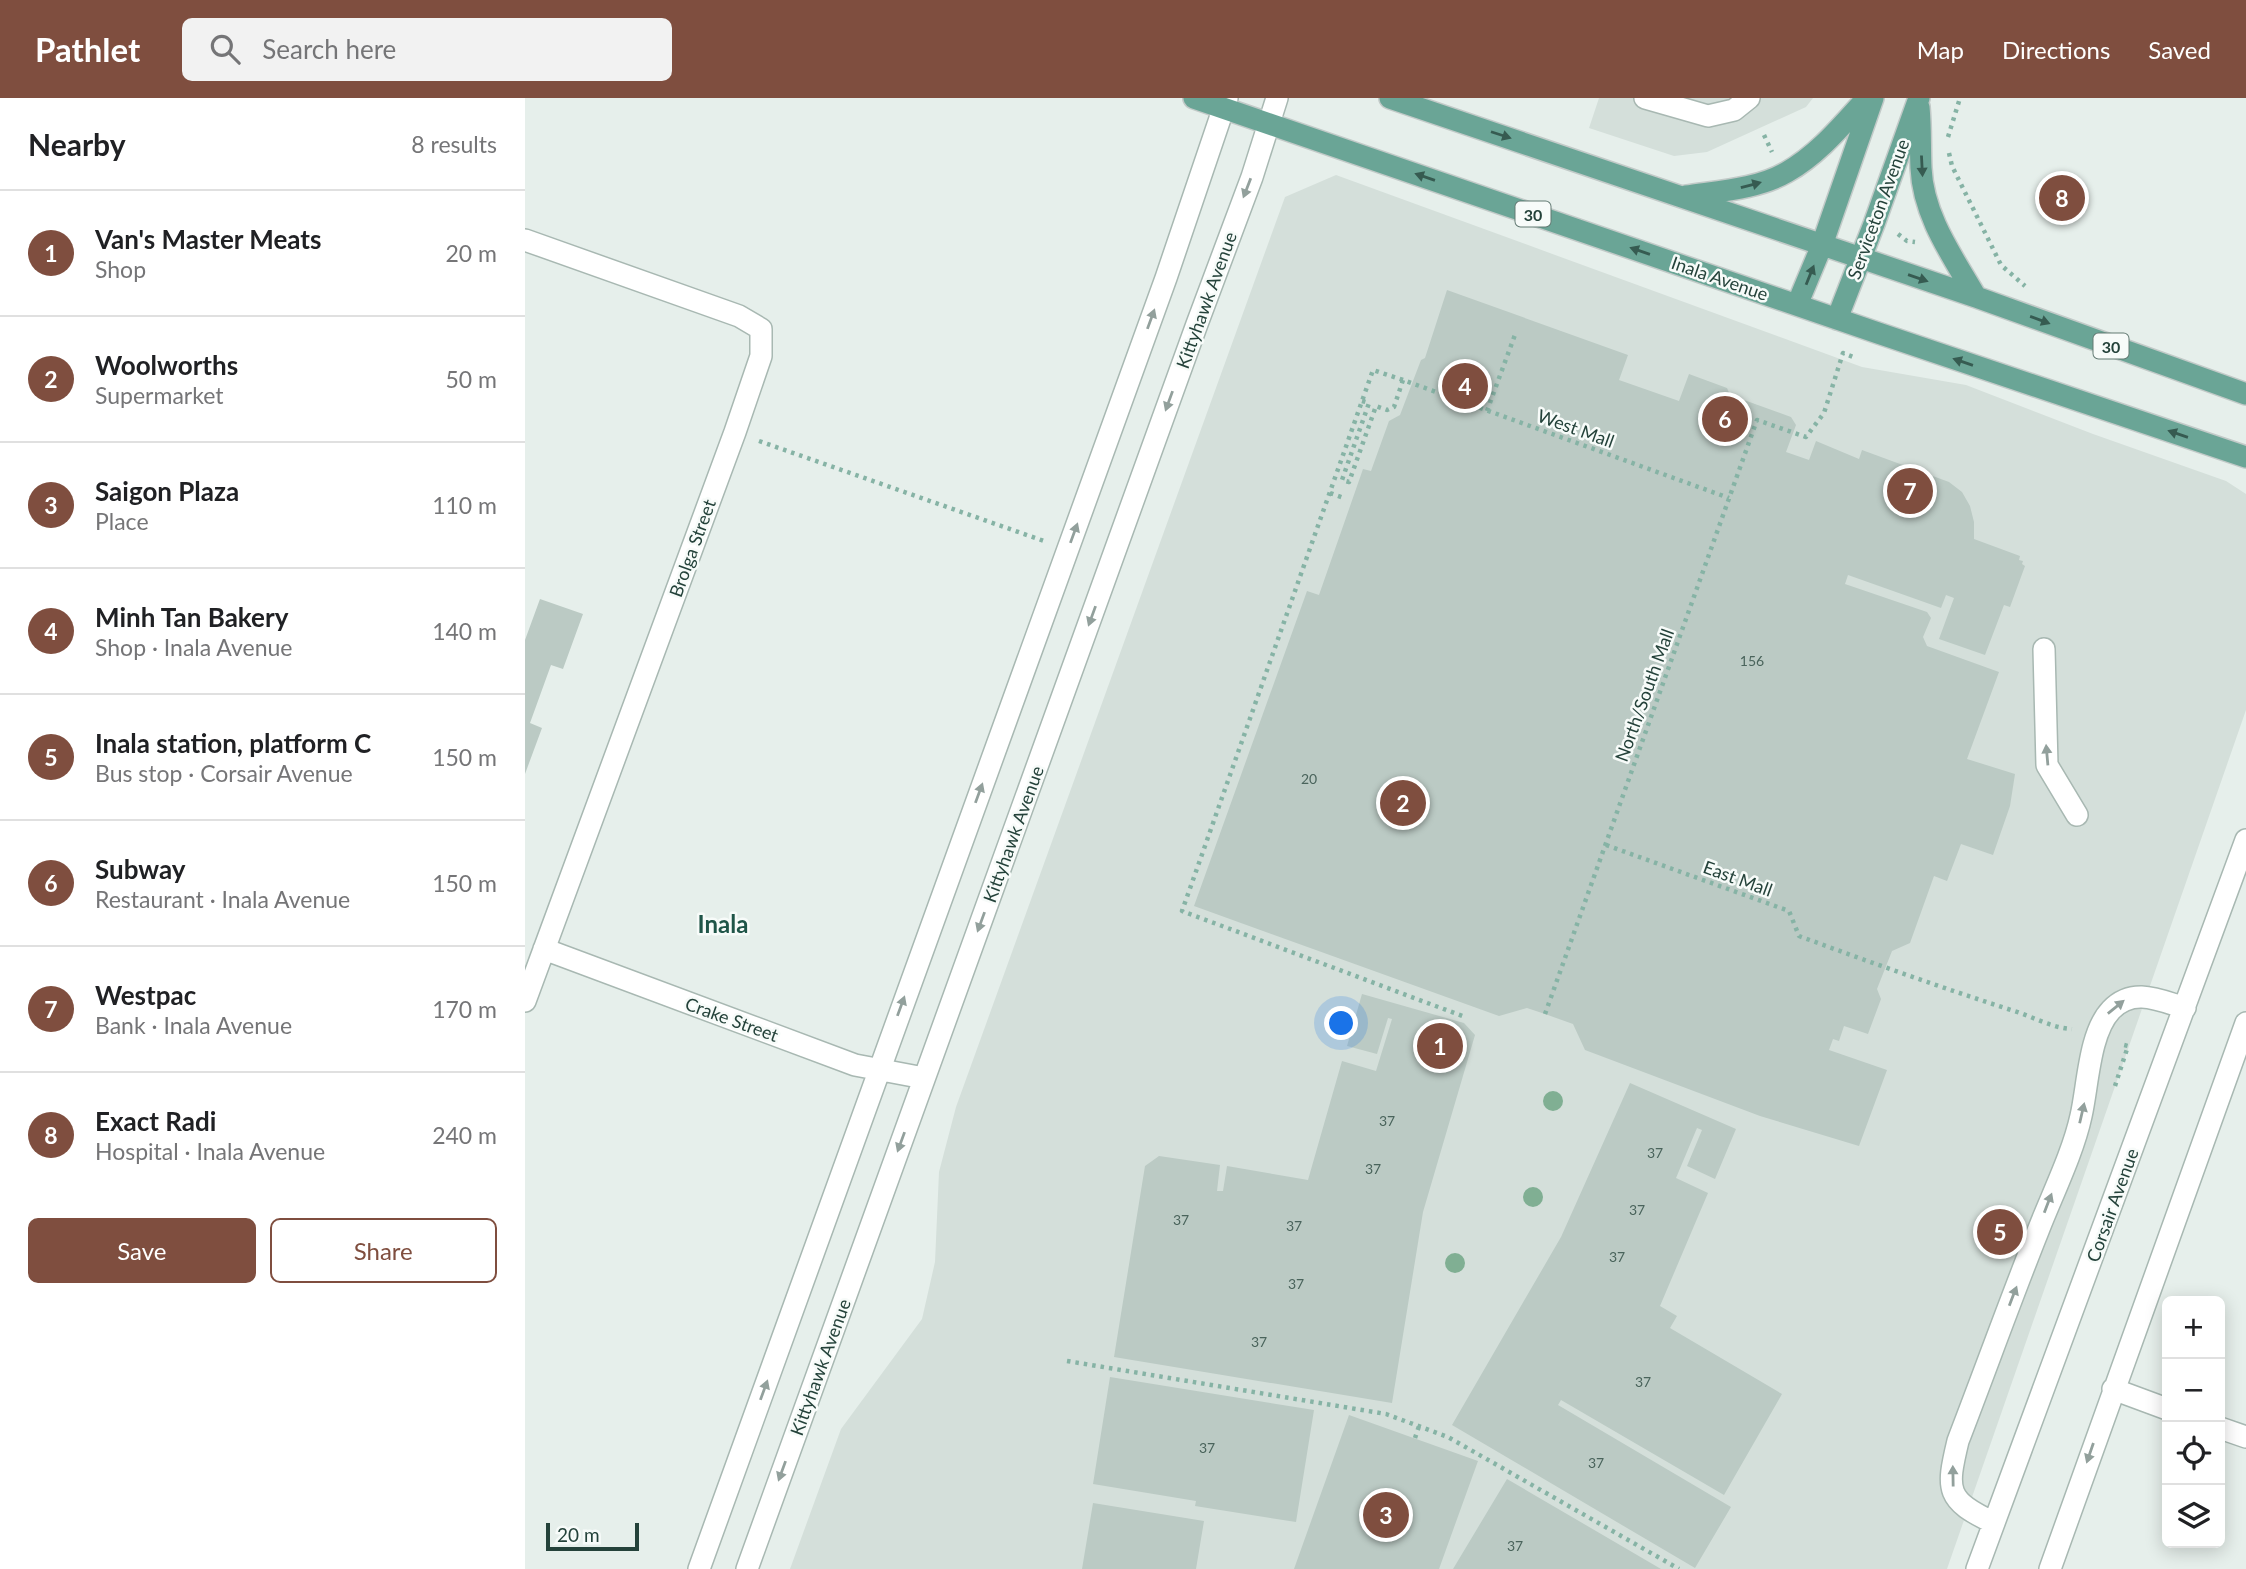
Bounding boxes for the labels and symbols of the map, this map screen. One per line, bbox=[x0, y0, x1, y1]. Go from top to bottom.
one-way arrow bbox=[1490, 130, 1511, 141]
street label: Serviceton Avenue bbox=[1842, 136, 1914, 282]
one-way arrow bbox=[1916, 155, 1927, 177]
one-way arrow bbox=[1414, 171, 1435, 182]
pin: 8 bbox=[2039, 172, 2085, 224]
one-way arrow bbox=[1242, 178, 1253, 199]
one-way arrow bbox=[1741, 179, 1763, 190]
road number: 30 bbox=[1515, 202, 1551, 226]
street label: Kittyhawk Avenue bbox=[1171, 229, 1241, 371]
one-way arrow bbox=[1629, 245, 1650, 256]
street label: Inala Avenue bbox=[1669, 251, 1771, 305]
one-way arrow bbox=[1804, 264, 1815, 285]
one-way arrow bbox=[1908, 273, 1929, 284]
one-way arrow bbox=[1146, 308, 1157, 329]
one-way arrow bbox=[2030, 315, 2051, 326]
road number: 30 bbox=[2093, 334, 2129, 358]
one-way arrow bbox=[1952, 356, 1973, 367]
pin: 4 bbox=[1442, 360, 1488, 412]
one-way arrow bbox=[1163, 391, 1174, 412]
pin: 6 bbox=[1702, 393, 1748, 445]
street label: West Mall bbox=[1535, 404, 1617, 452]
one-way arrow bbox=[2168, 428, 2189, 439]
pin: 7 bbox=[1887, 465, 1933, 517]
street label: Brolga Street bbox=[664, 496, 720, 600]
one-way arrow bbox=[1069, 523, 1080, 544]
one-way arrow bbox=[1086, 605, 1097, 626]
street label: North/South Mall bbox=[1610, 626, 1678, 764]
house number: 156 bbox=[1740, 652, 1764, 669]
one-way arrow bbox=[2041, 744, 2052, 766]
street label: Kittyhawk Avenue bbox=[978, 763, 1048, 905]
house number: 20 bbox=[1301, 770, 1317, 787]
pin: 2 bbox=[1380, 777, 1426, 829]
one-way arrow bbox=[974, 782, 985, 803]
street label: East Mall bbox=[1700, 855, 1776, 901]
district label: Inala bbox=[698, 909, 748, 938]
one-way arrow bbox=[975, 911, 986, 932]
street label: Crake Street bbox=[682, 992, 782, 1046]
one-way arrow bbox=[896, 996, 907, 1017]
one-way arrow bbox=[2107, 1000, 2125, 1015]
your location bbox=[1324, 1006, 1358, 1040]
pin: 1 bbox=[1417, 1020, 1463, 1072]
one-way arrow bbox=[2076, 1102, 2087, 1124]
house number: 37 bbox=[1379, 1112, 1395, 1129]
one-way arrow bbox=[895, 1131, 906, 1152]
house number: 37 bbox=[1647, 1144, 1663, 1161]
street label: Corsair Avenue bbox=[2081, 1145, 2143, 1265]
house number: 37 bbox=[1365, 1160, 1381, 1177]
one-way arrow bbox=[2043, 1193, 2054, 1214]
house number: 37 bbox=[1629, 1201, 1645, 1218]
pin: 5 bbox=[1977, 1206, 2023, 1258]
house number: 37 bbox=[1173, 1211, 1189, 1228]
house number: 37 bbox=[1286, 1217, 1302, 1234]
house number: 37 bbox=[1609, 1248, 1625, 1265]
house number: 37 bbox=[1288, 1275, 1304, 1292]
one-way arrow bbox=[2007, 1285, 2018, 1306]
street label: Kittyhawk Avenue bbox=[785, 1296, 855, 1438]
house number: 37 bbox=[1251, 1333, 1267, 1350]
house number: 37 bbox=[1635, 1373, 1651, 1390]
one-way arrow bbox=[759, 1379, 770, 1400]
house number: 37 bbox=[1199, 1439, 1215, 1456]
one-way arrow bbox=[2084, 1443, 2095, 1464]
house number: 37 bbox=[1588, 1454, 1604, 1471]
one-way arrow bbox=[776, 1461, 787, 1482]
one-way arrow bbox=[1947, 1465, 1958, 1487]
pin: 3 bbox=[1363, 1489, 1409, 1541]
scale bar bbox=[546, 1520, 639, 1552]
house number: 37 bbox=[1507, 1537, 1523, 1554]

